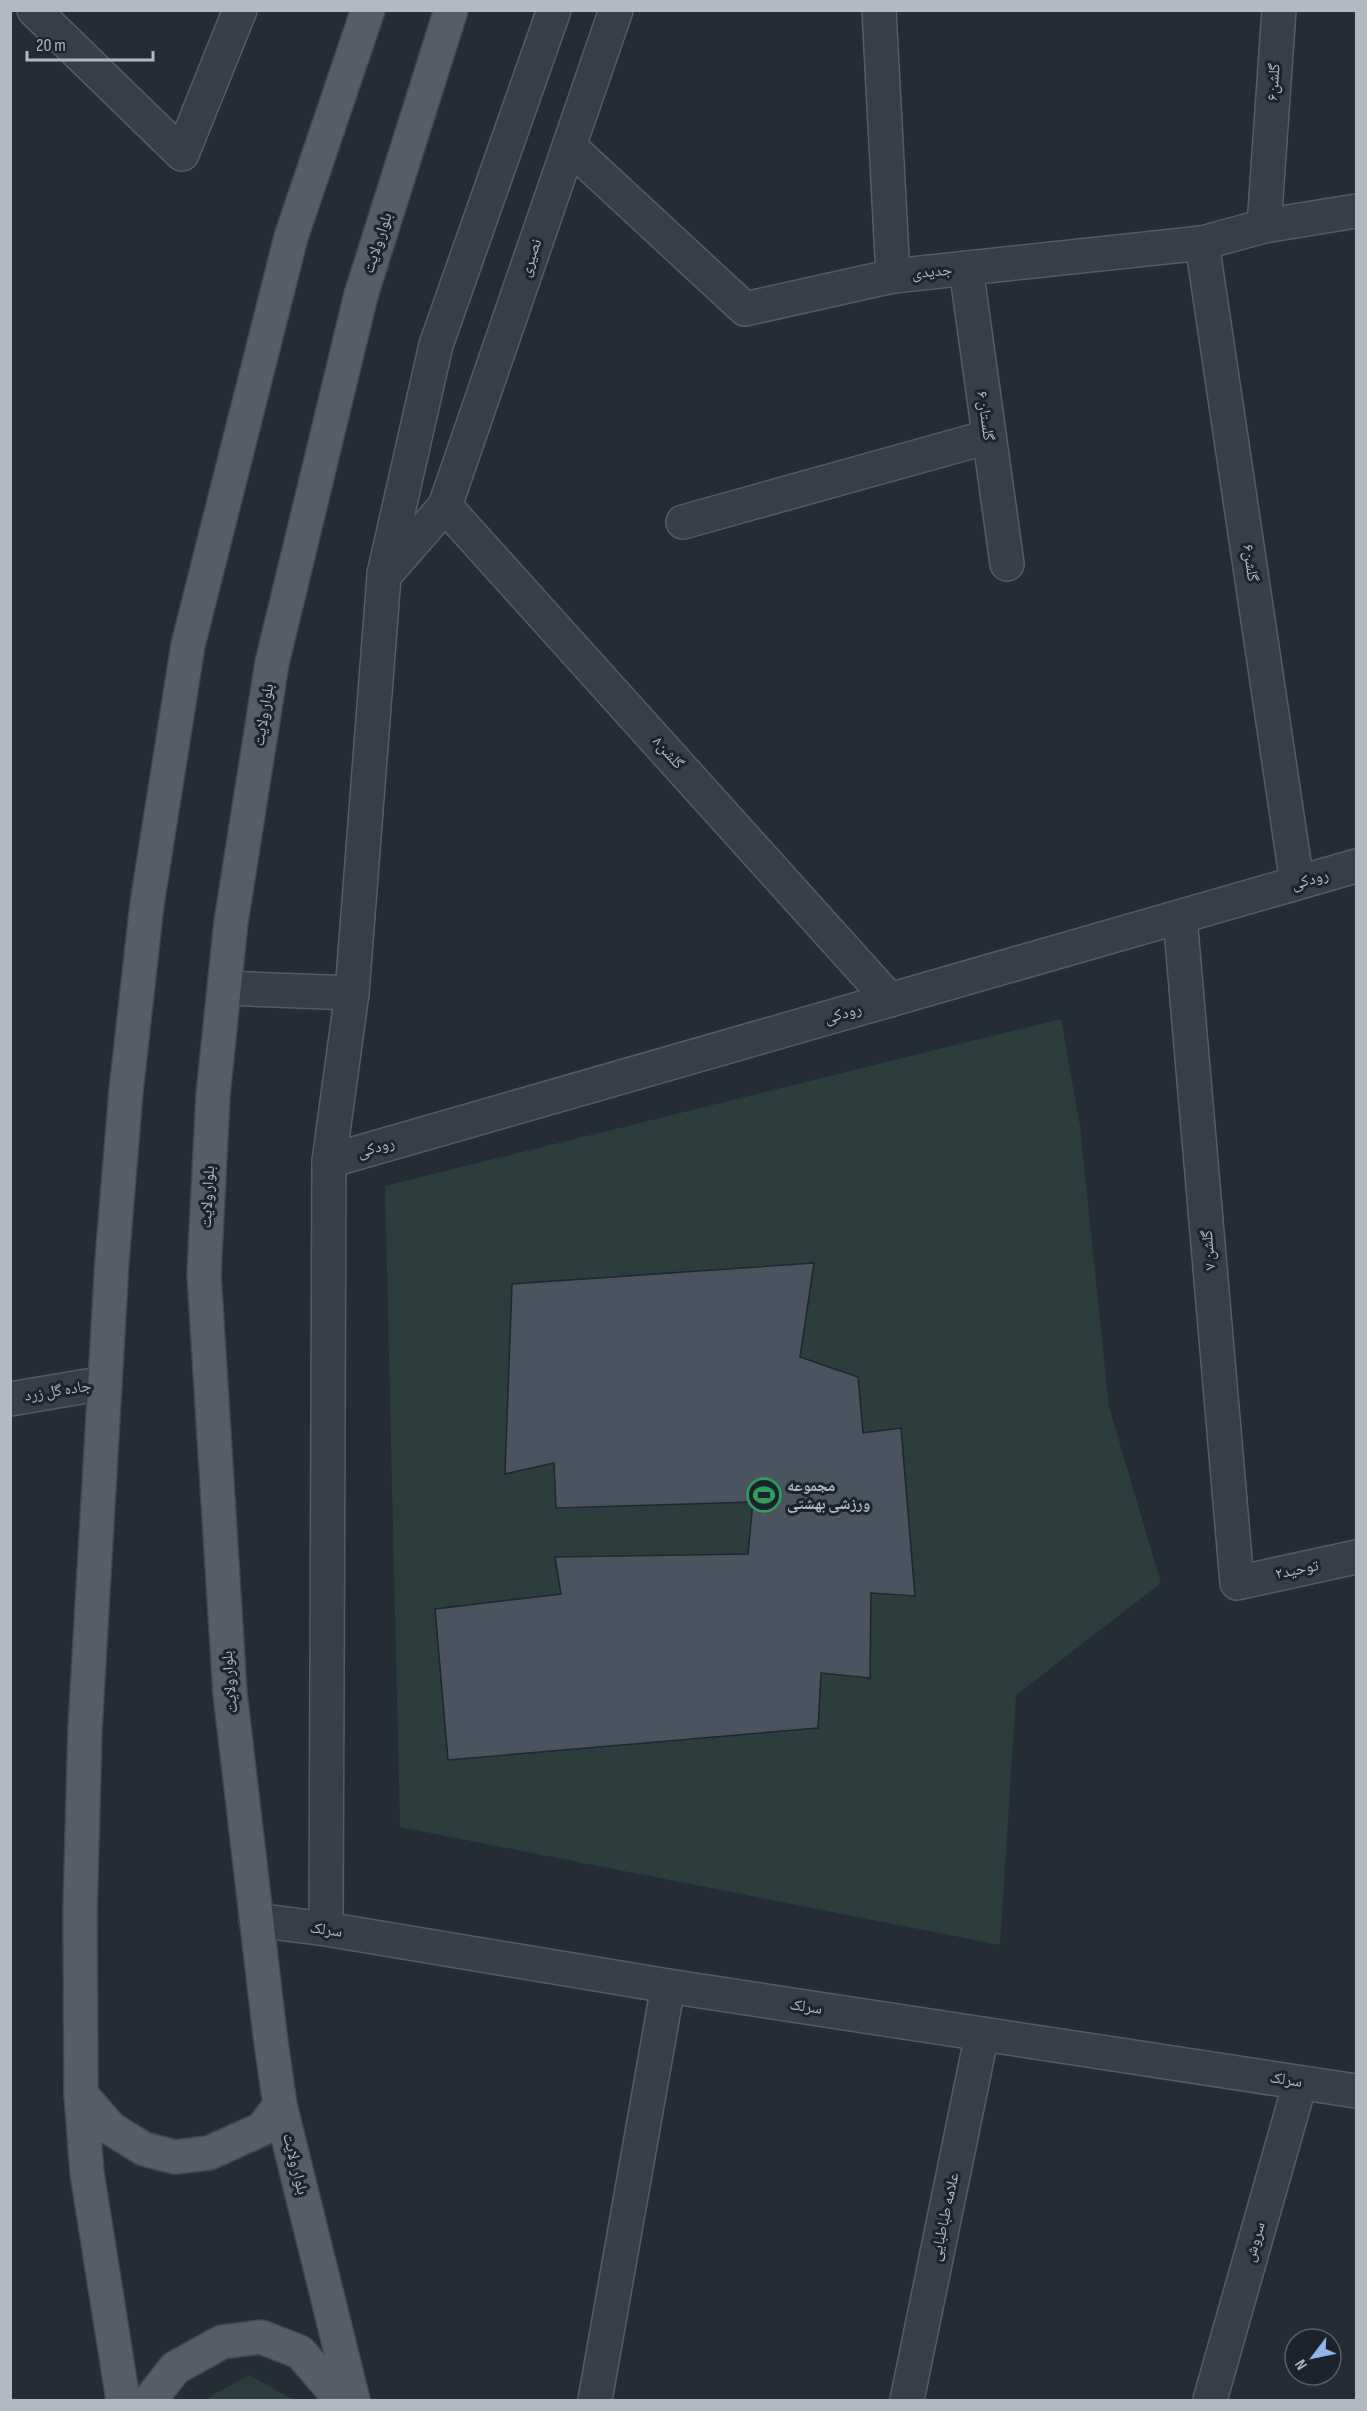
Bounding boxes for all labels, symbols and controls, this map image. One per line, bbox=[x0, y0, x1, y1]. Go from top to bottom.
scale bar bbox=[27, 24, 153, 62]
text: 20 m bbox=[36, 35, 66, 56]
street label: گلشن۶ bbox=[1263, 62, 1285, 101]
street label: بلوار ولایت bbox=[359, 210, 397, 276]
street label: نصیری bbox=[516, 236, 546, 280]
street label: جدیدی bbox=[911, 260, 953, 284]
street label: گلستان ۶ bbox=[972, 390, 998, 442]
street label: گلشن۶ bbox=[1238, 543, 1262, 583]
street label: بلوار ولایت bbox=[250, 683, 278, 747]
street label: گلشن۸ bbox=[648, 733, 688, 774]
street label: رودکی bbox=[1289, 866, 1331, 894]
street label: رودکی bbox=[822, 1000, 864, 1028]
street label: رودکی bbox=[355, 1134, 397, 1162]
street label: بلوار ولایت bbox=[197, 1165, 219, 1229]
street label: گلشن ۷ bbox=[1198, 1229, 1220, 1271]
street label: جاده گل زرد bbox=[23, 1376, 93, 1406]
sports icon: مجموعه ورزشی بهشتی bbox=[746, 1477, 782, 1513]
place label: مجموعه ورزشی بهشتی bbox=[787, 1477, 871, 1514]
street label: توحید۲ bbox=[1274, 1556, 1321, 1584]
street label: بلوار ولایت bbox=[218, 1650, 242, 1714]
street label: سرلک bbox=[308, 1918, 344, 1942]
street label: سرلک bbox=[788, 1995, 824, 2019]
street label: سرلک bbox=[1268, 2068, 1304, 2092]
street label: بلوار ولایت bbox=[278, 2131, 312, 2197]
street label: علامه طباطبایی bbox=[926, 2171, 964, 2263]
street label: سروش bbox=[1240, 2220, 1270, 2264]
north arrow bbox=[1283, 2327, 1343, 2387]
text: N bbox=[1291, 2355, 1312, 2373]

